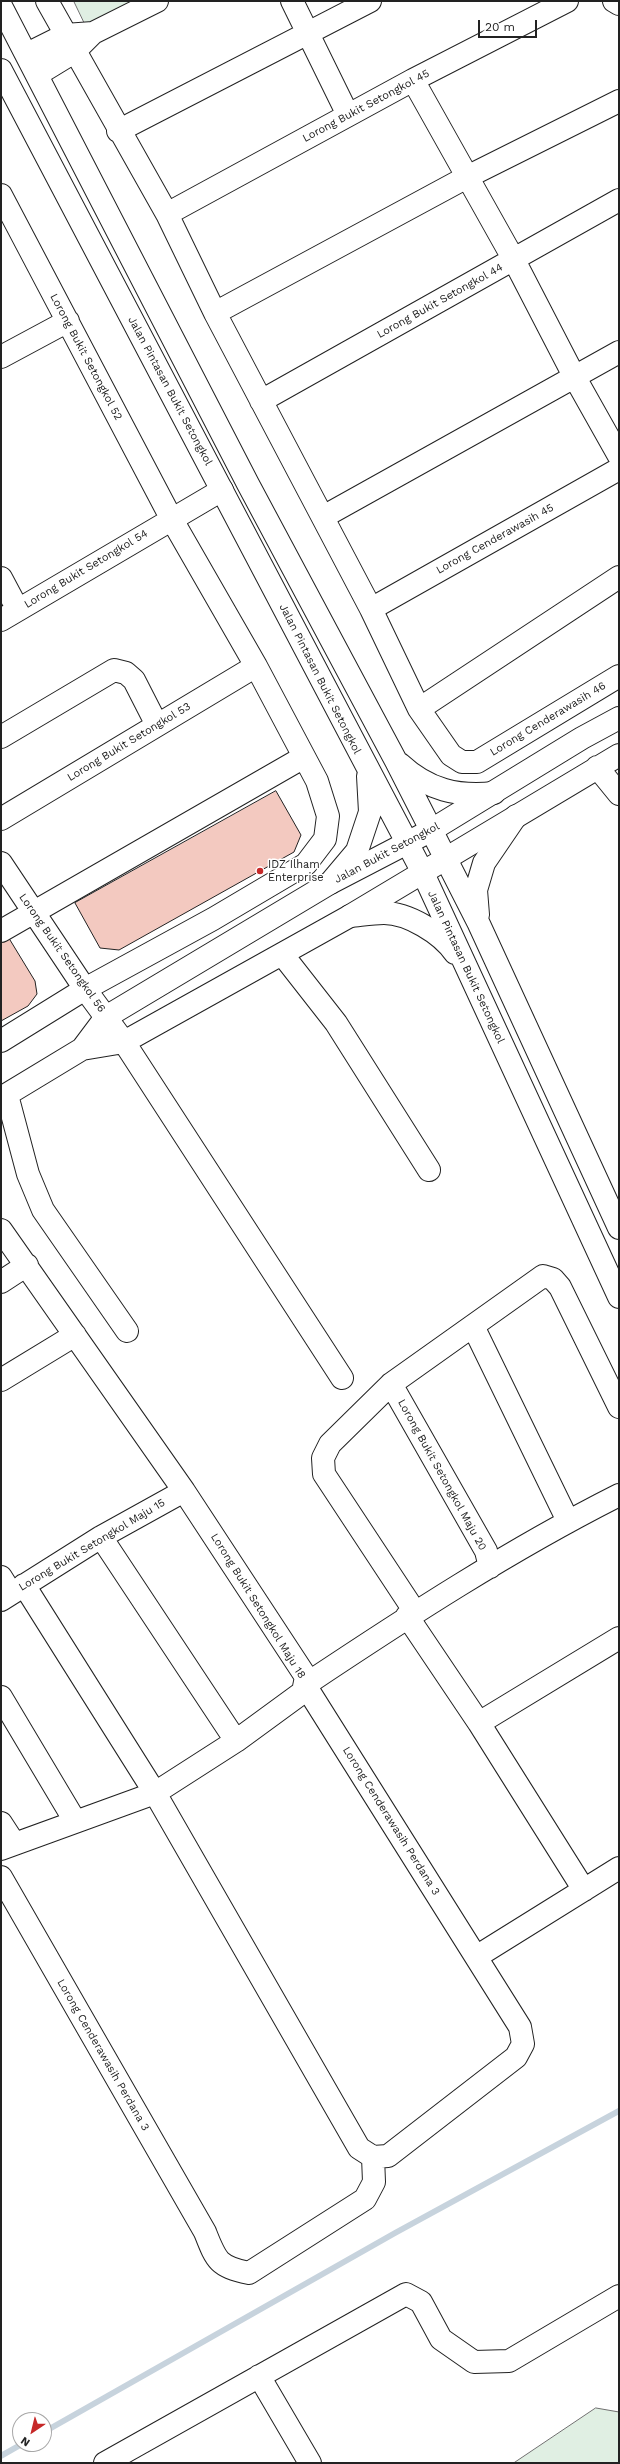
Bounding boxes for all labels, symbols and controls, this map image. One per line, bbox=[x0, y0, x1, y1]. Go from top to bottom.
scale bar bbox=[480, 12, 539, 38]
text: 20 m bbox=[485, 20, 515, 34]
street label: Lorong Bukit Setongkol 45 bbox=[300, 67, 432, 145]
street label: Lorong Bukit Setongkol 44 bbox=[375, 261, 505, 341]
street label: Lorong Bukit Setongkol 52 bbox=[47, 291, 125, 423]
street label: Jalan Pintasan Bukit Setongkol bbox=[125, 314, 215, 468]
street label: Lorong Cenderawasih 45 bbox=[434, 501, 556, 577]
street label: Lorong Bukit Setongkol 54 bbox=[22, 527, 150, 611]
street label: Jalan Pintasan Bukit Setongkol bbox=[276, 602, 364, 756]
street label: Lorong Cenderawasih 46 bbox=[488, 679, 608, 759]
street label: Lorong Bukit Setongkol 53 bbox=[65, 700, 193, 784]
street label: Jalan Bukit Setongkol bbox=[332, 820, 442, 886]
place label: IDZ Ilham Enterprise bbox=[268, 858, 324, 884]
marker: IDZ Ilham Enterprise bbox=[255, 866, 265, 876]
street label: Jalan Pintasan Bukit Setongkol bbox=[425, 889, 507, 1045]
street label: Lorong Bukit Setongkol 56 bbox=[16, 891, 108, 1015]
street label: Lorong Bukit Setongkol Maju 20 bbox=[395, 1397, 489, 1553]
street label: Lorong Bukit Setongkol Maju 15 bbox=[16, 1496, 168, 1594]
street label: Lorong Bukit Setongkol Maju 18 bbox=[208, 1531, 308, 1681]
street label: Lorong Cenderawasih Perdana 3 bbox=[340, 1744, 442, 1898]
street label: Lorong Cenderawasih Perdana 3 bbox=[54, 1977, 152, 2133]
north arrow bbox=[12, 2412, 52, 2452]
text: N bbox=[18, 2434, 32, 2449]

